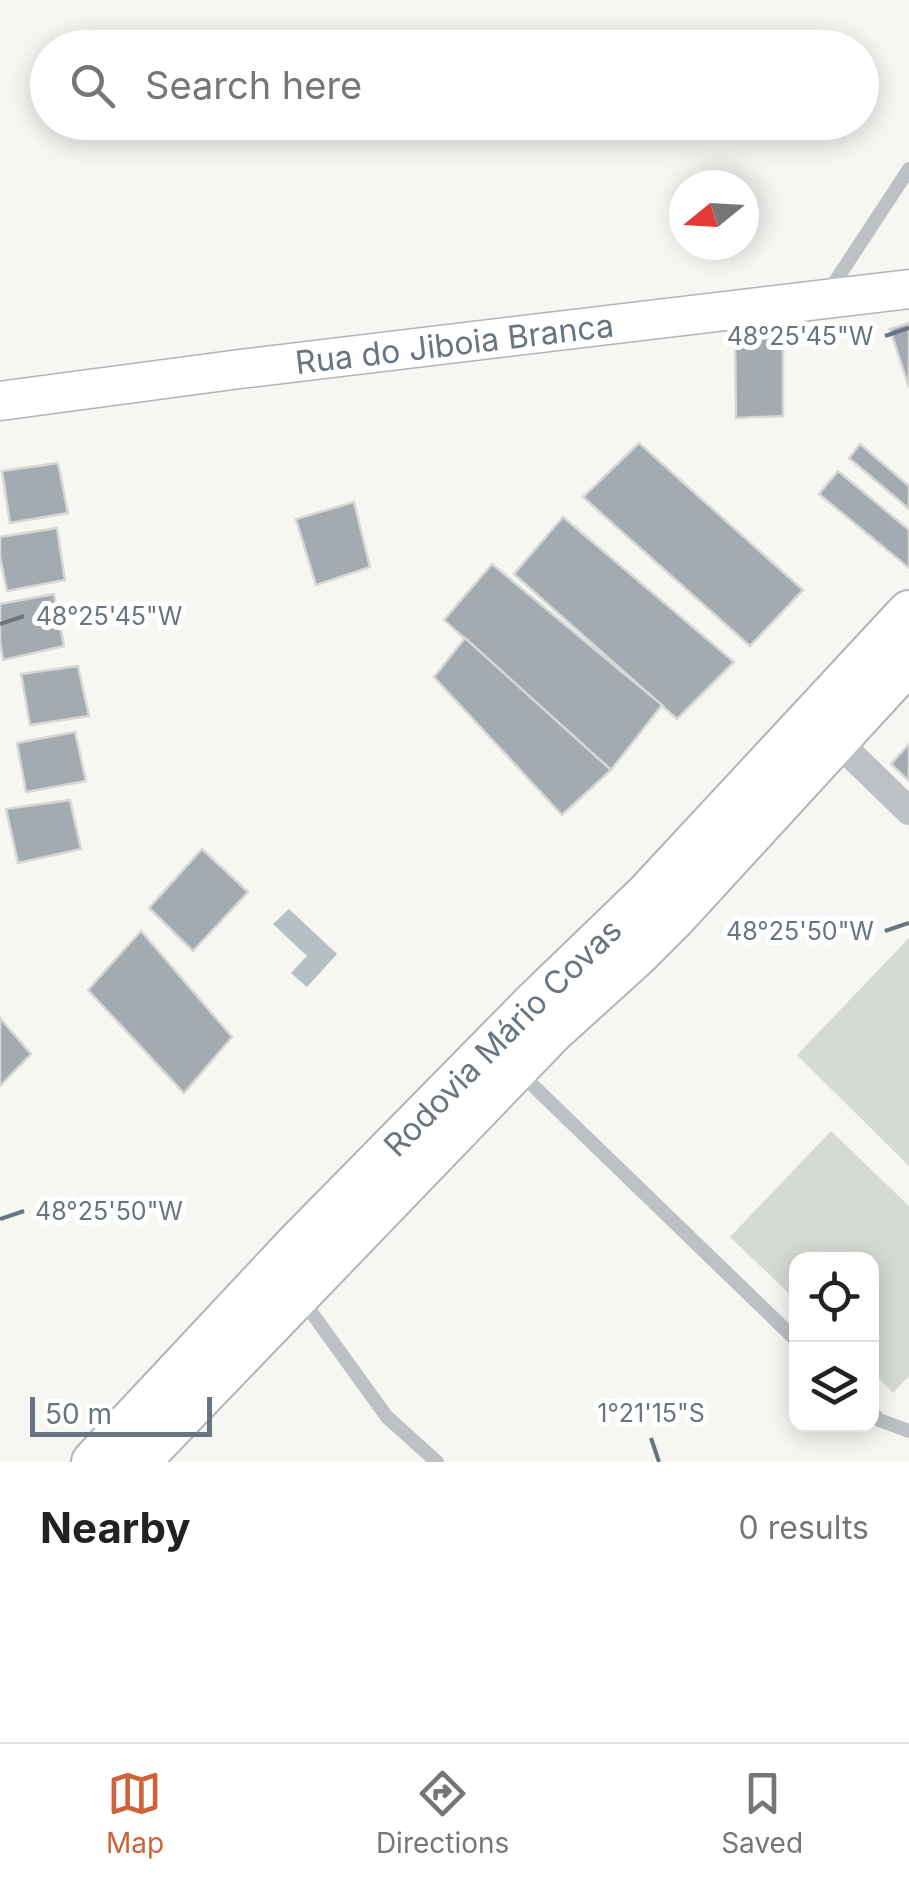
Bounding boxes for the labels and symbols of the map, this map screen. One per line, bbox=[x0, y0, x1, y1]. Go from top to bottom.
north arrow bbox=[669, 170, 759, 260]
street label: Rua do Jiboia Branca bbox=[293, 305, 616, 382]
text: 48°25'45"W bbox=[727, 321, 873, 351]
text: 48°25'45"W bbox=[36, 601, 182, 631]
street label: Rodovia Mário Covas bbox=[375, 910, 629, 1164]
text: 48°25'50"W bbox=[726, 916, 874, 946]
text: 48°25'50"W bbox=[35, 1196, 183, 1226]
scale bar bbox=[30, 1392, 212, 1436]
text: 1°21'15"S bbox=[597, 1398, 705, 1428]

